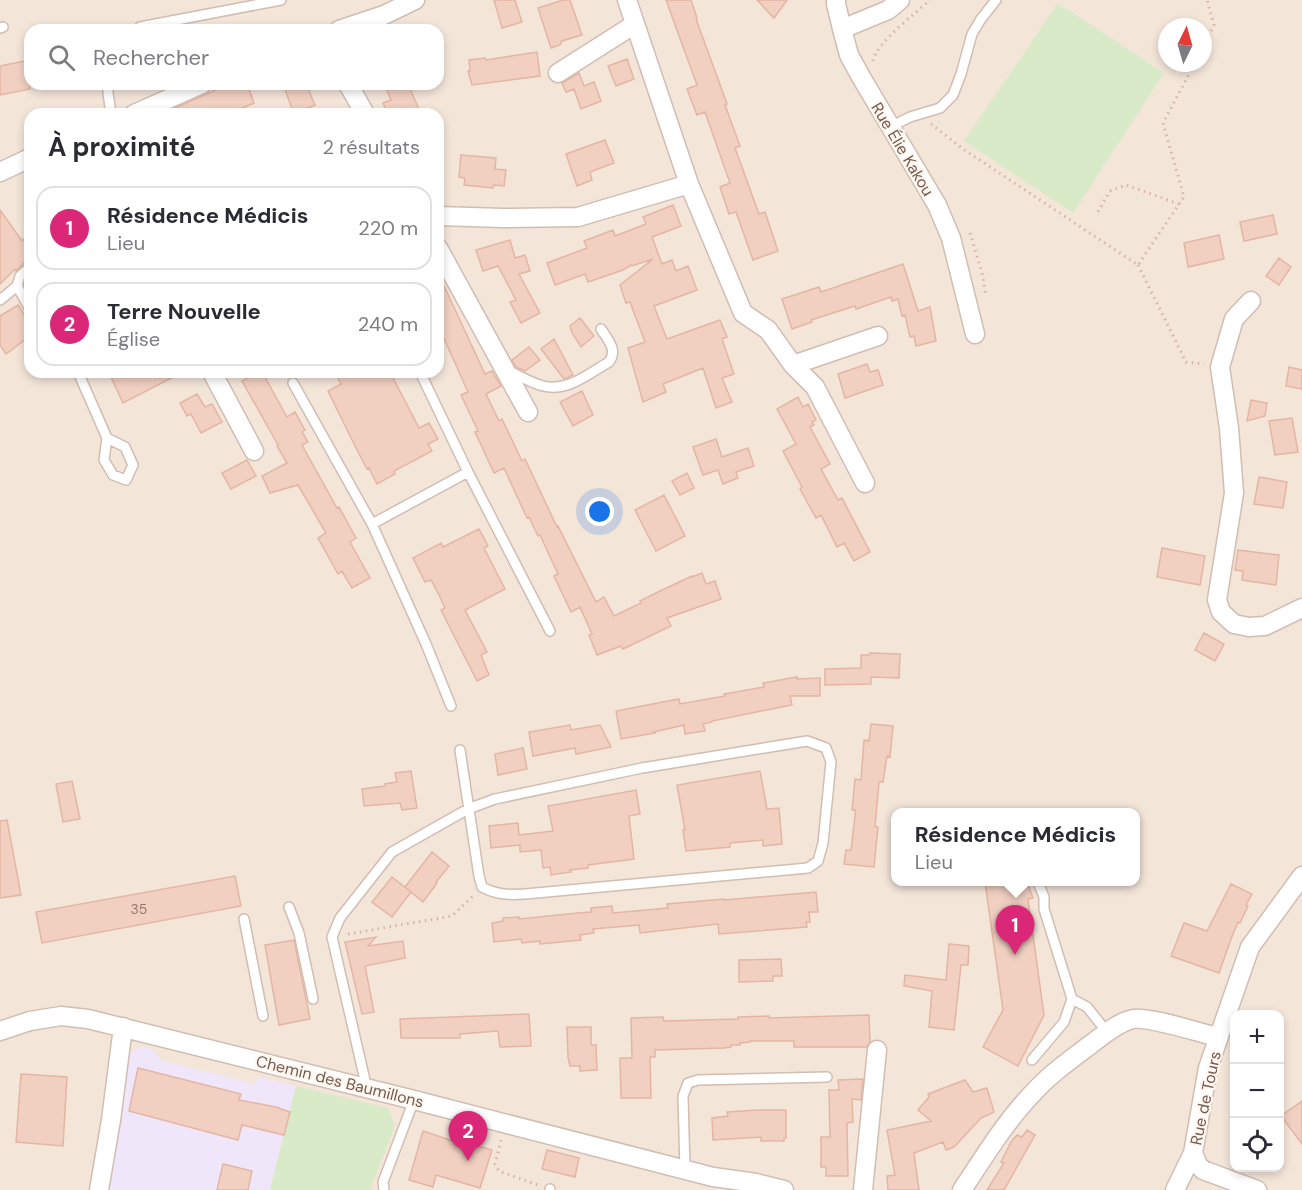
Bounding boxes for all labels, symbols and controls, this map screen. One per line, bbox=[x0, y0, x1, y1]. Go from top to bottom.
north arrow bbox=[1158, 18, 1212, 72]
search box bbox=[24, 24, 444, 90]
icon: search bbox=[45, 41, 78, 74]
text: Rechercher bbox=[93, 43, 209, 72]
street label: Rue Élie Kakou bbox=[866, 99, 939, 200]
text: À proximité bbox=[48, 130, 195, 164]
text: 2 résultats bbox=[323, 134, 420, 160]
text: Résidence Médicis bbox=[107, 201, 308, 230]
text: 1 bbox=[66, 215, 73, 241]
text: 220 m bbox=[358, 215, 418, 241]
text: Lieu bbox=[107, 230, 145, 256]
text: Terre Nouvelle bbox=[107, 297, 261, 326]
text: 2 bbox=[64, 311, 75, 337]
text: 240 m bbox=[358, 311, 418, 337]
text: Église bbox=[107, 326, 160, 352]
your location bbox=[585, 497, 614, 526]
popup bbox=[891, 808, 1140, 886]
text: Résidence Médicis bbox=[915, 820, 1116, 849]
text: Lieu bbox=[915, 849, 953, 875]
house number: 35 bbox=[131, 900, 147, 918]
pin: 1 bbox=[996, 906, 1034, 955]
map controls bbox=[1230, 1010, 1284, 1172]
button: + bbox=[1230, 1010, 1284, 1064]
street label: Rue de Tours bbox=[1185, 1049, 1226, 1147]
street label: Chemin des Baumillons bbox=[254, 1050, 426, 1112]
button: − bbox=[1230, 1064, 1284, 1118]
pin: 2 bbox=[448, 1112, 488, 1161]
button: locate bbox=[1230, 1118, 1284, 1172]

